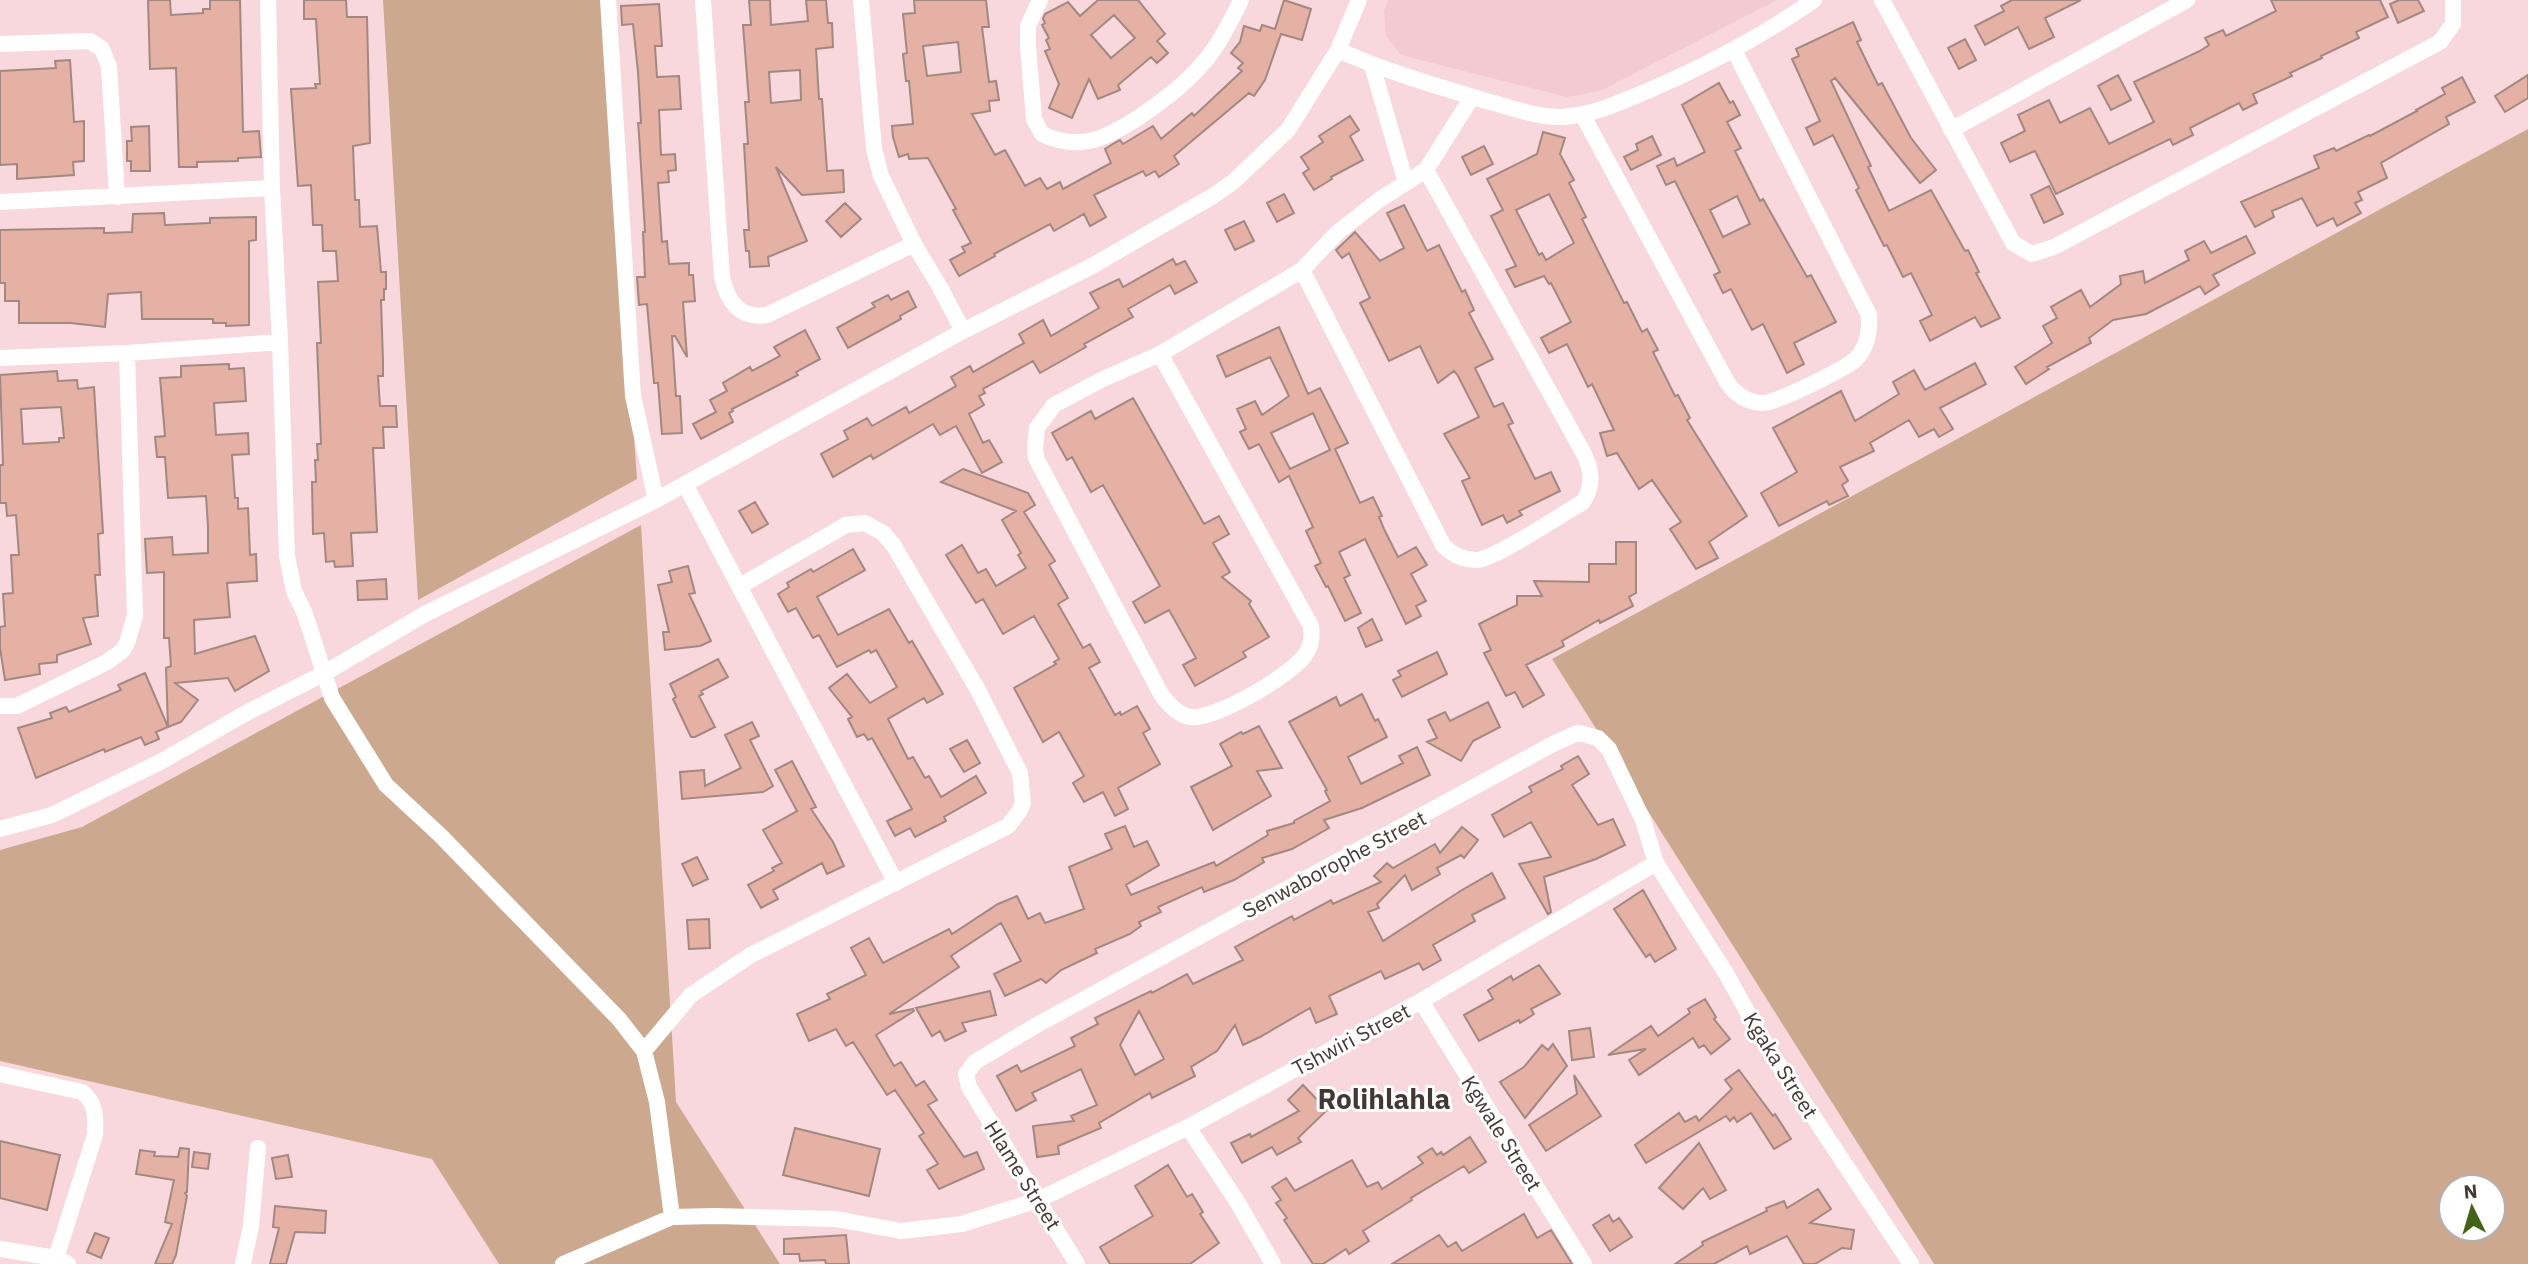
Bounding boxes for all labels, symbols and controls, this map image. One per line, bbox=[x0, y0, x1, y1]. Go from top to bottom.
street label: Senwaborophe Street bbox=[1237, 804, 1431, 924]
street label: Tshwiri Street bbox=[1287, 996, 1415, 1082]
street label: Kgaka Street bbox=[1737, 1007, 1825, 1123]
street label: Kgwale Street bbox=[1455, 1070, 1549, 1196]
district label: Rolihlahla bbox=[1318, 1080, 1451, 1117]
street label: Hlame Street bbox=[978, 1115, 1068, 1235]
north arrow bbox=[2437, 1173, 2507, 1243]
text: N bbox=[2463, 1179, 2478, 1204]

